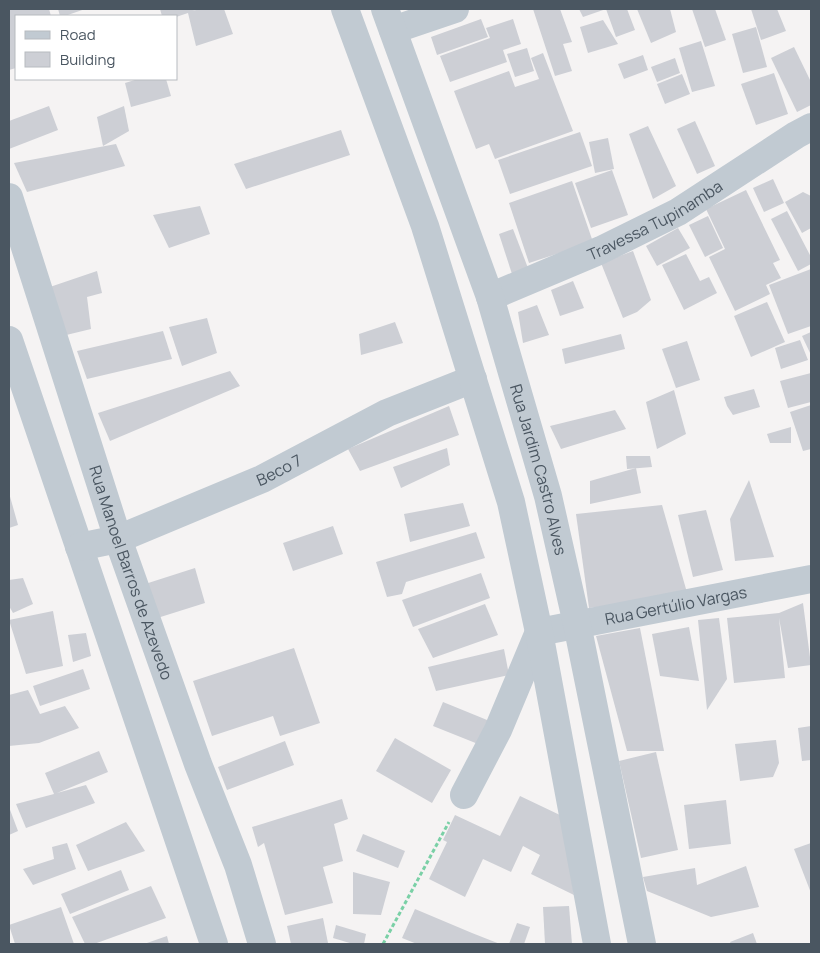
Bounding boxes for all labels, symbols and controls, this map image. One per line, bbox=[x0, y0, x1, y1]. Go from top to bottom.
legend bbox=[15, 15, 178, 80]
text: Road bbox=[60, 24, 96, 45]
text: Building bbox=[60, 49, 115, 70]
street label: Travessa Tupinamba bbox=[584, 175, 727, 266]
street label: Rua Jardim Castro Alves bbox=[505, 381, 572, 557]
street label: Beco 7 bbox=[253, 449, 306, 491]
street label: Rua Manoel Barros de Azevedo bbox=[84, 463, 178, 683]
street label: Rua Gertúlio Vargas bbox=[603, 581, 749, 630]

